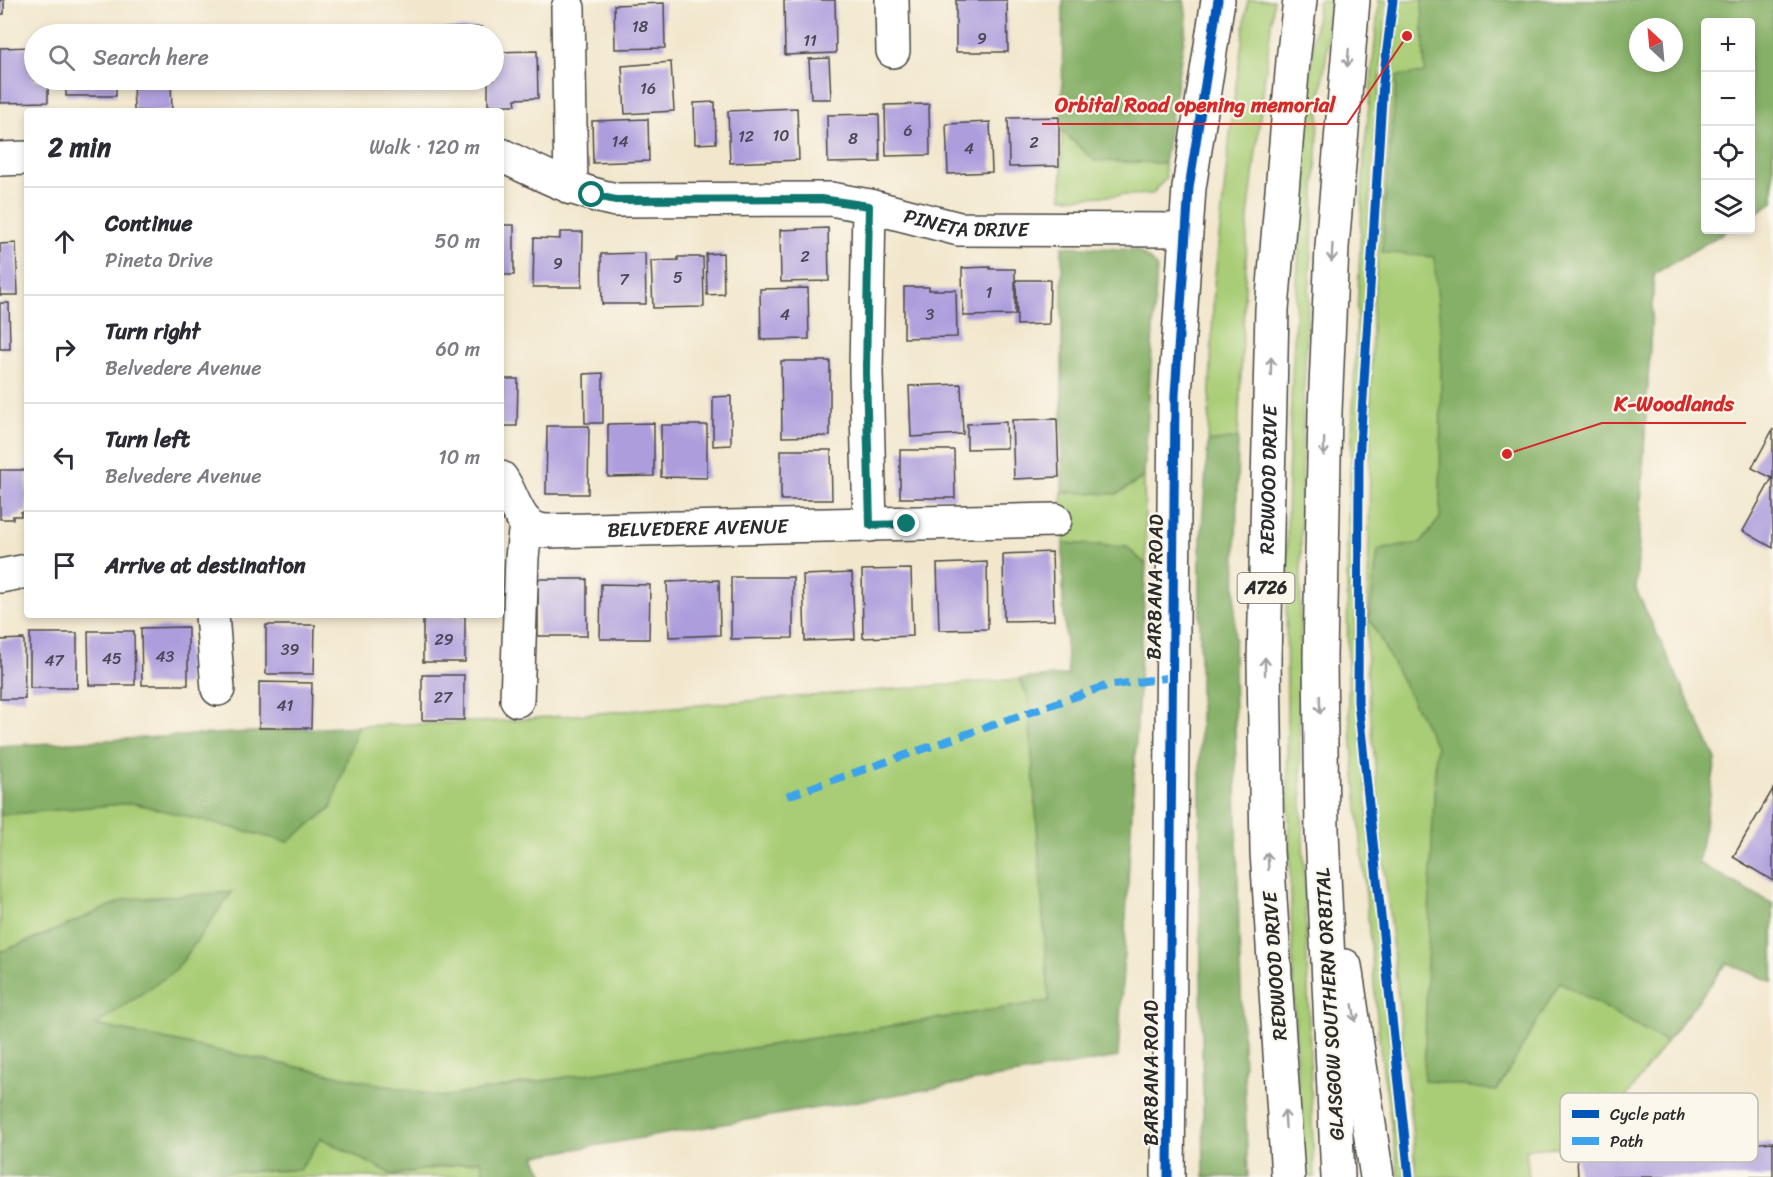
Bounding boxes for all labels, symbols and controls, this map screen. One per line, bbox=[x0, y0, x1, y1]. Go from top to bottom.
house number: 18 bbox=[632, 12, 649, 41]
north arrow bbox=[1629, 18, 1683, 72]
map controls bbox=[1701, 18, 1755, 234]
button: + bbox=[1701, 18, 1755, 72]
search box bbox=[24, 24, 504, 90]
house number: 9 bbox=[977, 24, 987, 53]
house number: 11 bbox=[803, 26, 817, 55]
text: Search here bbox=[93, 38, 209, 77]
icon: search bbox=[45, 41, 78, 74]
one-way arrow bbox=[1342, 48, 1353, 68]
button: − bbox=[1701, 72, 1755, 126]
house number: 16 bbox=[640, 74, 656, 103]
callout: Orbital Road opening memorial bbox=[1042, 85, 1347, 124]
text: Orbital Road opening memorial bbox=[1055, 86, 1336, 124]
house number: 6 bbox=[903, 116, 913, 145]
house number: 10 bbox=[773, 121, 789, 150]
house number: 12 bbox=[738, 122, 754, 151]
text: 2 min bbox=[48, 124, 111, 170]
house number: 8 bbox=[848, 124, 858, 153]
button: locate bbox=[1701, 126, 1755, 180]
house number: 14 bbox=[612, 127, 628, 156]
house number: 2 bbox=[1029, 128, 1039, 157]
text: Walk · 120 m bbox=[369, 130, 480, 165]
house number: 4 bbox=[964, 134, 974, 163]
button: layers bbox=[1701, 180, 1755, 234]
route start bbox=[578, 181, 604, 207]
street label: PINETA DRIVE bbox=[900, 198, 1031, 247]
text: Continue bbox=[105, 204, 193, 243]
text: 50 m bbox=[435, 224, 480, 259]
icon: ahead bbox=[48, 225, 81, 258]
house number: 2 bbox=[800, 242, 810, 271]
one-way arrow bbox=[1326, 242, 1337, 262]
text: Pineta Drive bbox=[105, 243, 213, 278]
house number: 9 bbox=[553, 249, 563, 278]
house number: 5 bbox=[673, 263, 683, 292]
house number: 7 bbox=[619, 265, 629, 294]
house number: 1 bbox=[986, 278, 993, 307]
house number: 4 bbox=[780, 300, 790, 329]
house number: 3 bbox=[926, 300, 935, 329]
text: Turn right bbox=[105, 312, 200, 351]
text: 60 m bbox=[435, 332, 480, 367]
icon: right bbox=[48, 333, 81, 366]
text: Belvedere Avenue bbox=[105, 351, 262, 386]
one-way arrow bbox=[1265, 357, 1276, 377]
callout: K-Woodlands bbox=[1602, 384, 1746, 423]
text: K-Woodlands bbox=[1613, 385, 1734, 423]
street label: REDWOOD DRIVE bbox=[1249, 403, 1287, 555]
text: Turn left bbox=[105, 420, 190, 459]
one-way arrow bbox=[1318, 437, 1330, 457]
text: 10 m bbox=[438, 440, 480, 475]
icon: left bbox=[48, 441, 81, 474]
text: Belvedere Avenue bbox=[105, 459, 262, 494]
street label: BELVEDERE AVENUE bbox=[607, 508, 790, 547]
route end bbox=[893, 510, 919, 536]
street label: BARBANA ROAD bbox=[1136, 514, 1174, 660]
text: Arrive at destination bbox=[105, 546, 306, 585]
icon: arrive bbox=[48, 549, 81, 582]
road number: A726 bbox=[1238, 573, 1294, 603]
house number: 29 bbox=[434, 625, 454, 654]
house number: 39 bbox=[281, 635, 299, 664]
house number: 43 bbox=[156, 642, 175, 671]
house number: 45 bbox=[102, 644, 122, 673]
house number: 47 bbox=[44, 646, 64, 675]
one-way arrow bbox=[1259, 657, 1271, 677]
house number: 27 bbox=[434, 683, 453, 712]
house number: 41 bbox=[277, 691, 294, 720]
one-way arrow bbox=[1314, 695, 1326, 715]
one-way arrow bbox=[1262, 852, 1273, 872]
street label: GLASGOW SOUTHERN ORBITAL bbox=[1305, 866, 1355, 1141]
street label: REDWOOD DRIVE bbox=[1252, 889, 1298, 1042]
street label: BARBANA ROAD bbox=[1134, 1000, 1169, 1146]
one-way arrow bbox=[1348, 1003, 1359, 1023]
legend bbox=[1560, 1093, 1758, 1162]
text: Cycle path bbox=[1610, 1100, 1685, 1129]
one-way arrow bbox=[1279, 1109, 1290, 1129]
text: Path bbox=[1610, 1127, 1643, 1156]

